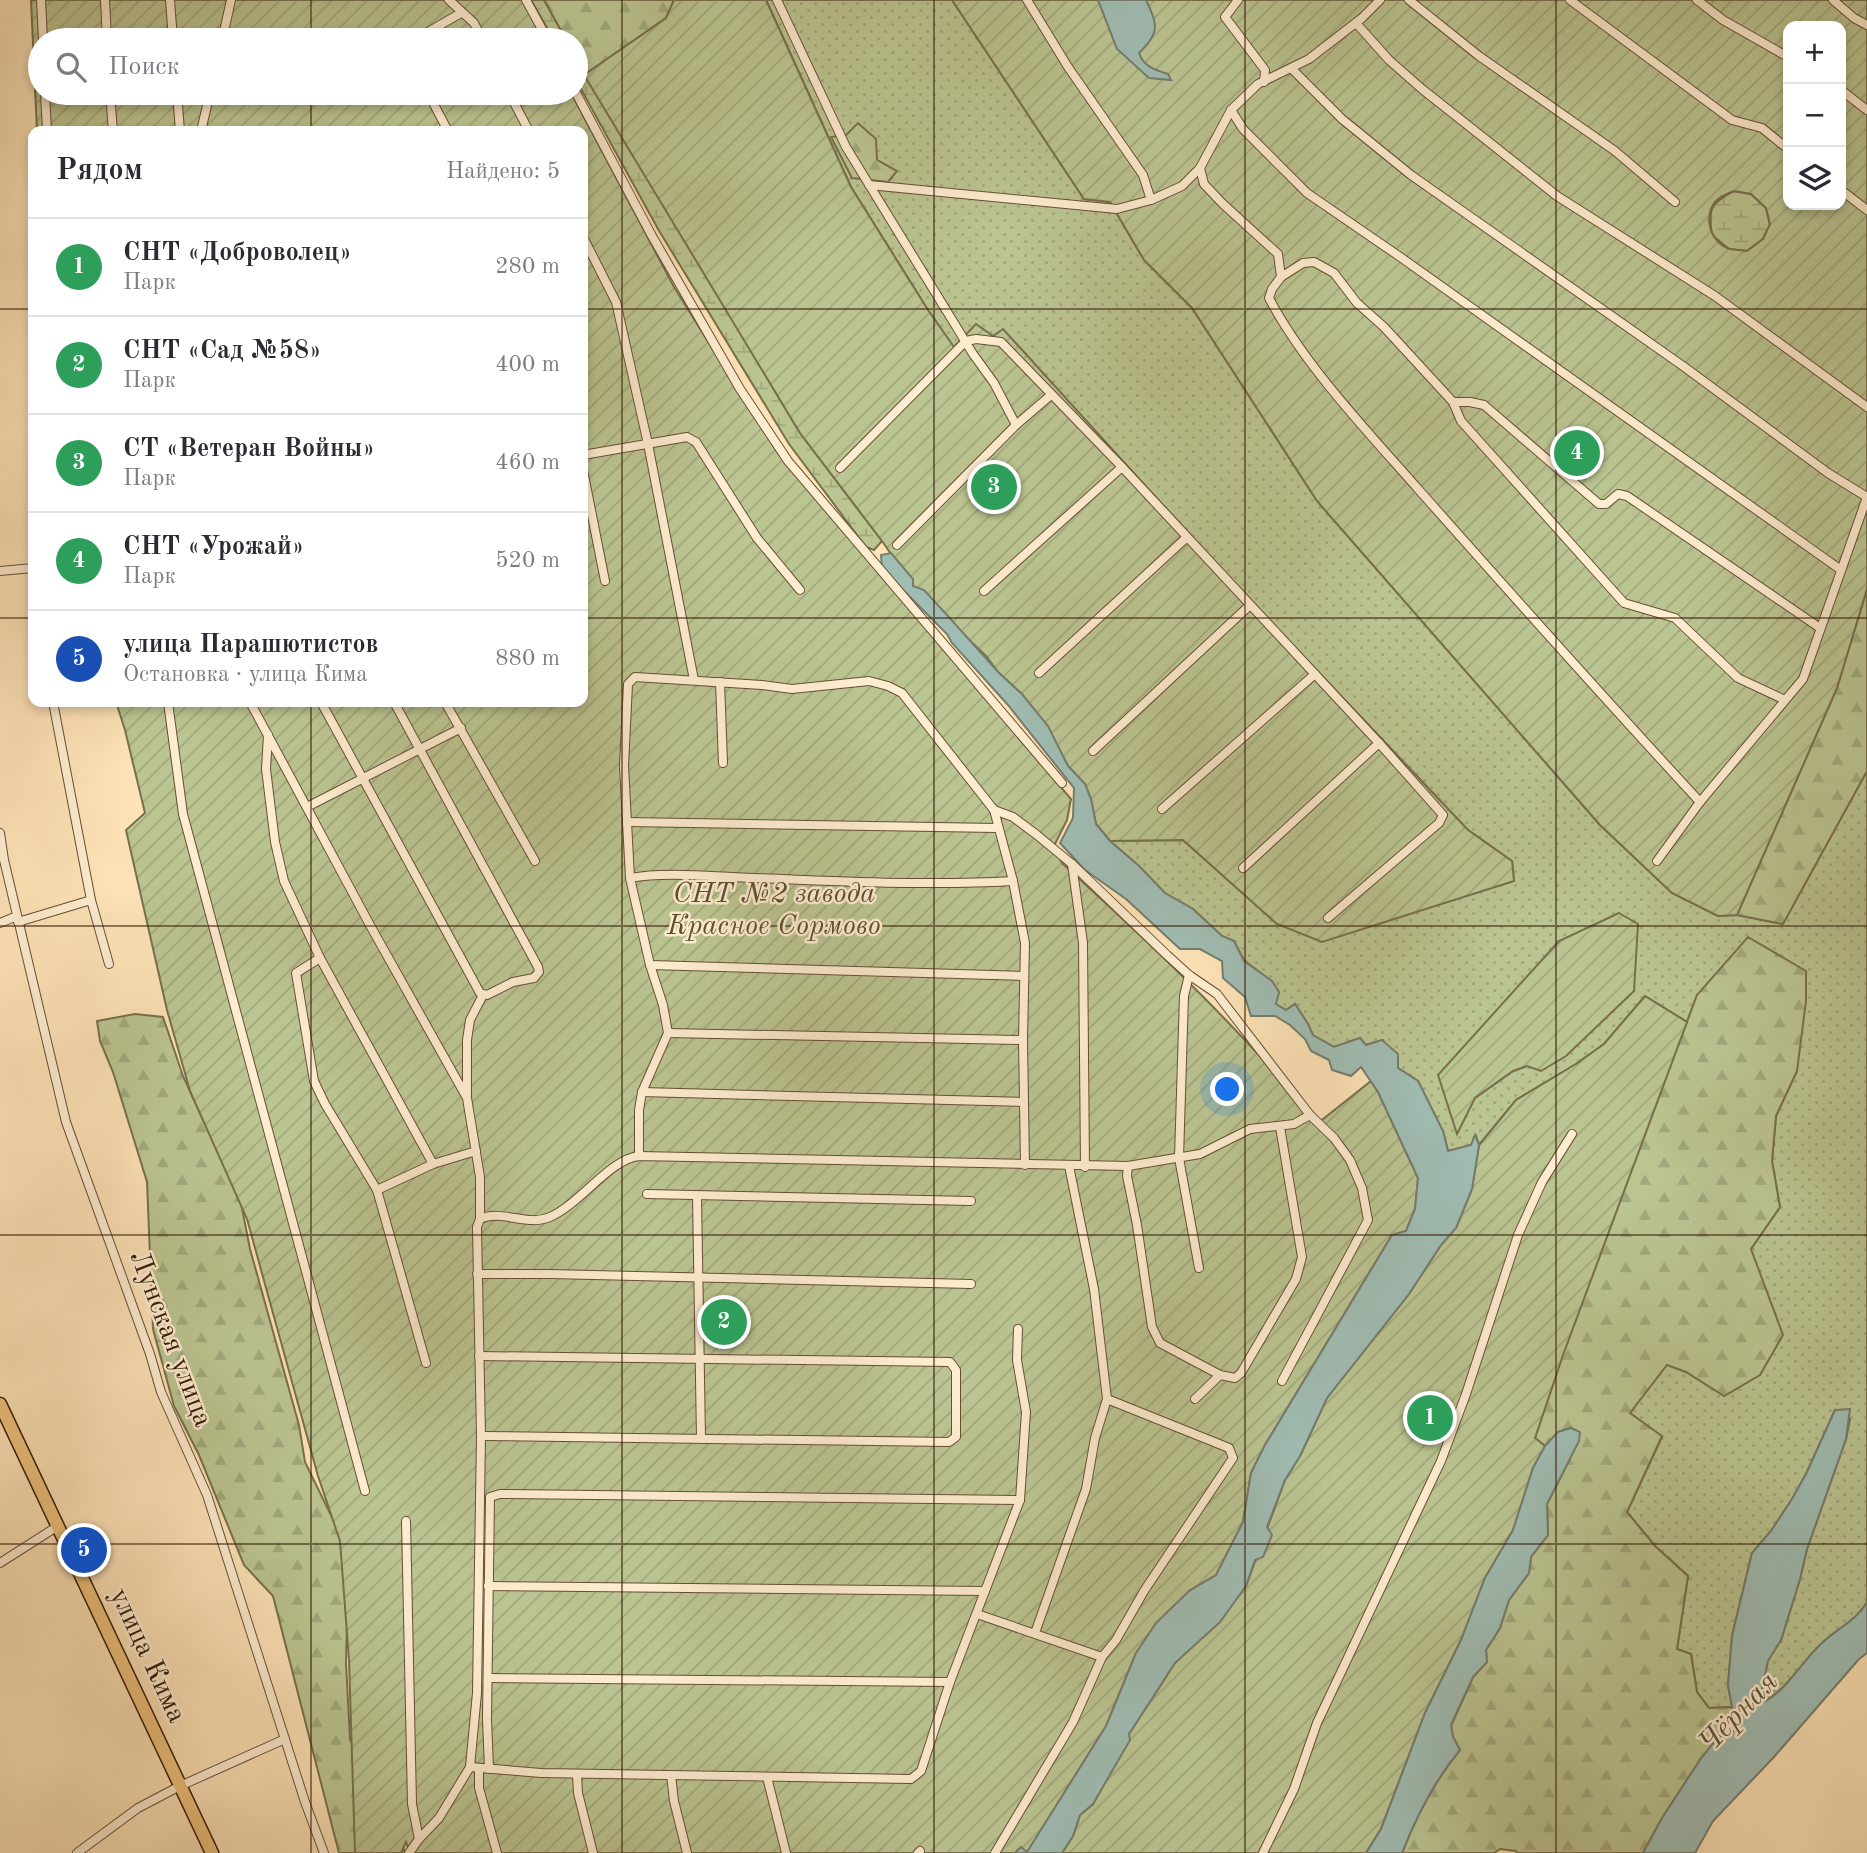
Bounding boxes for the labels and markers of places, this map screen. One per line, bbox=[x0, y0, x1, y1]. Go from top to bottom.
pin: 4 bbox=[1554, 427, 1600, 479]
pin: 3 bbox=[971, 461, 1017, 513]
pin: 2 bbox=[701, 1296, 747, 1348]
pin: 1 bbox=[1407, 1392, 1453, 1444]
pin: 5 bbox=[61, 1524, 107, 1576]

